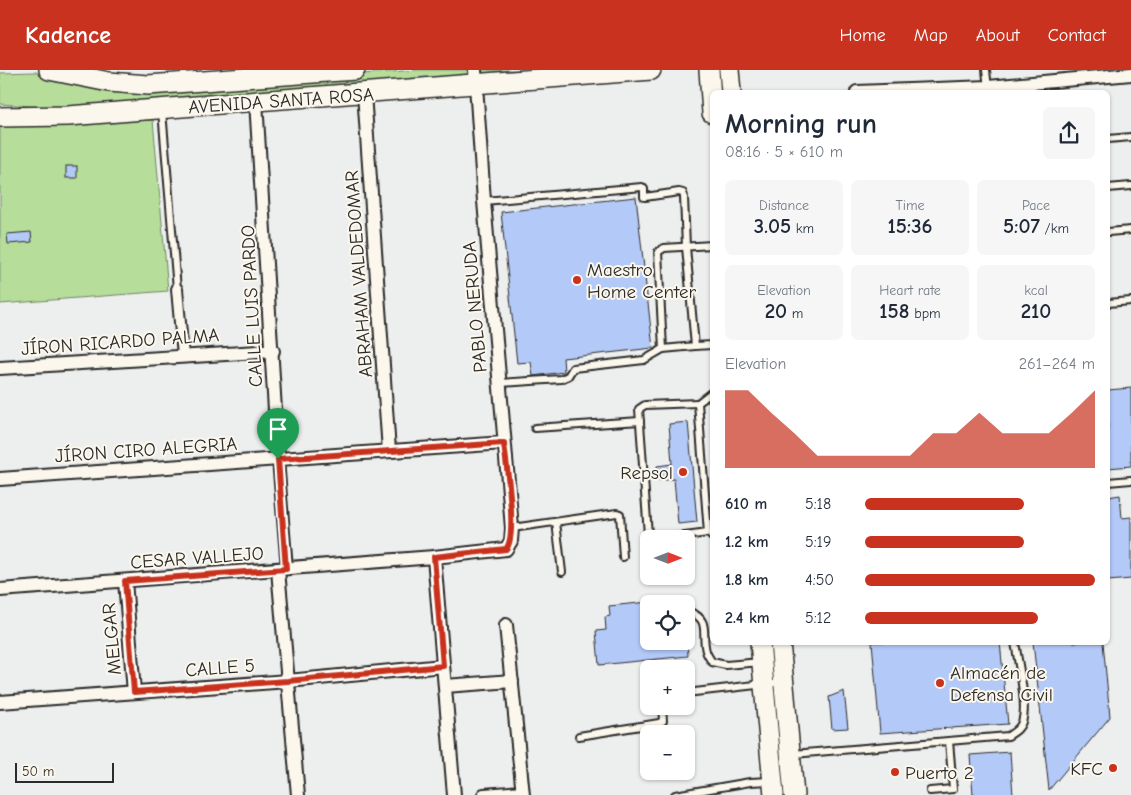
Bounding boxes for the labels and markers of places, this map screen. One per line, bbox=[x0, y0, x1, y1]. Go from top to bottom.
place label: Maestro Home Center bbox=[587, 259, 696, 303]
marker: Maestro Home Center bbox=[571, 274, 583, 286]
pin bbox=[257, 408, 299, 459]
place label: Repsol bbox=[620, 462, 673, 484]
marker: Repsol bbox=[677, 466, 689, 478]
place label: Almacén de Defensa Civil bbox=[950, 662, 1053, 706]
marker: Almacén de Defensa Civil bbox=[934, 677, 946, 689]
place label: KFC bbox=[1070, 758, 1103, 780]
place label: Puerto 2 bbox=[905, 762, 974, 784]
marker: KFC bbox=[1107, 762, 1119, 774]
marker: Puerto 2 bbox=[889, 766, 901, 778]

